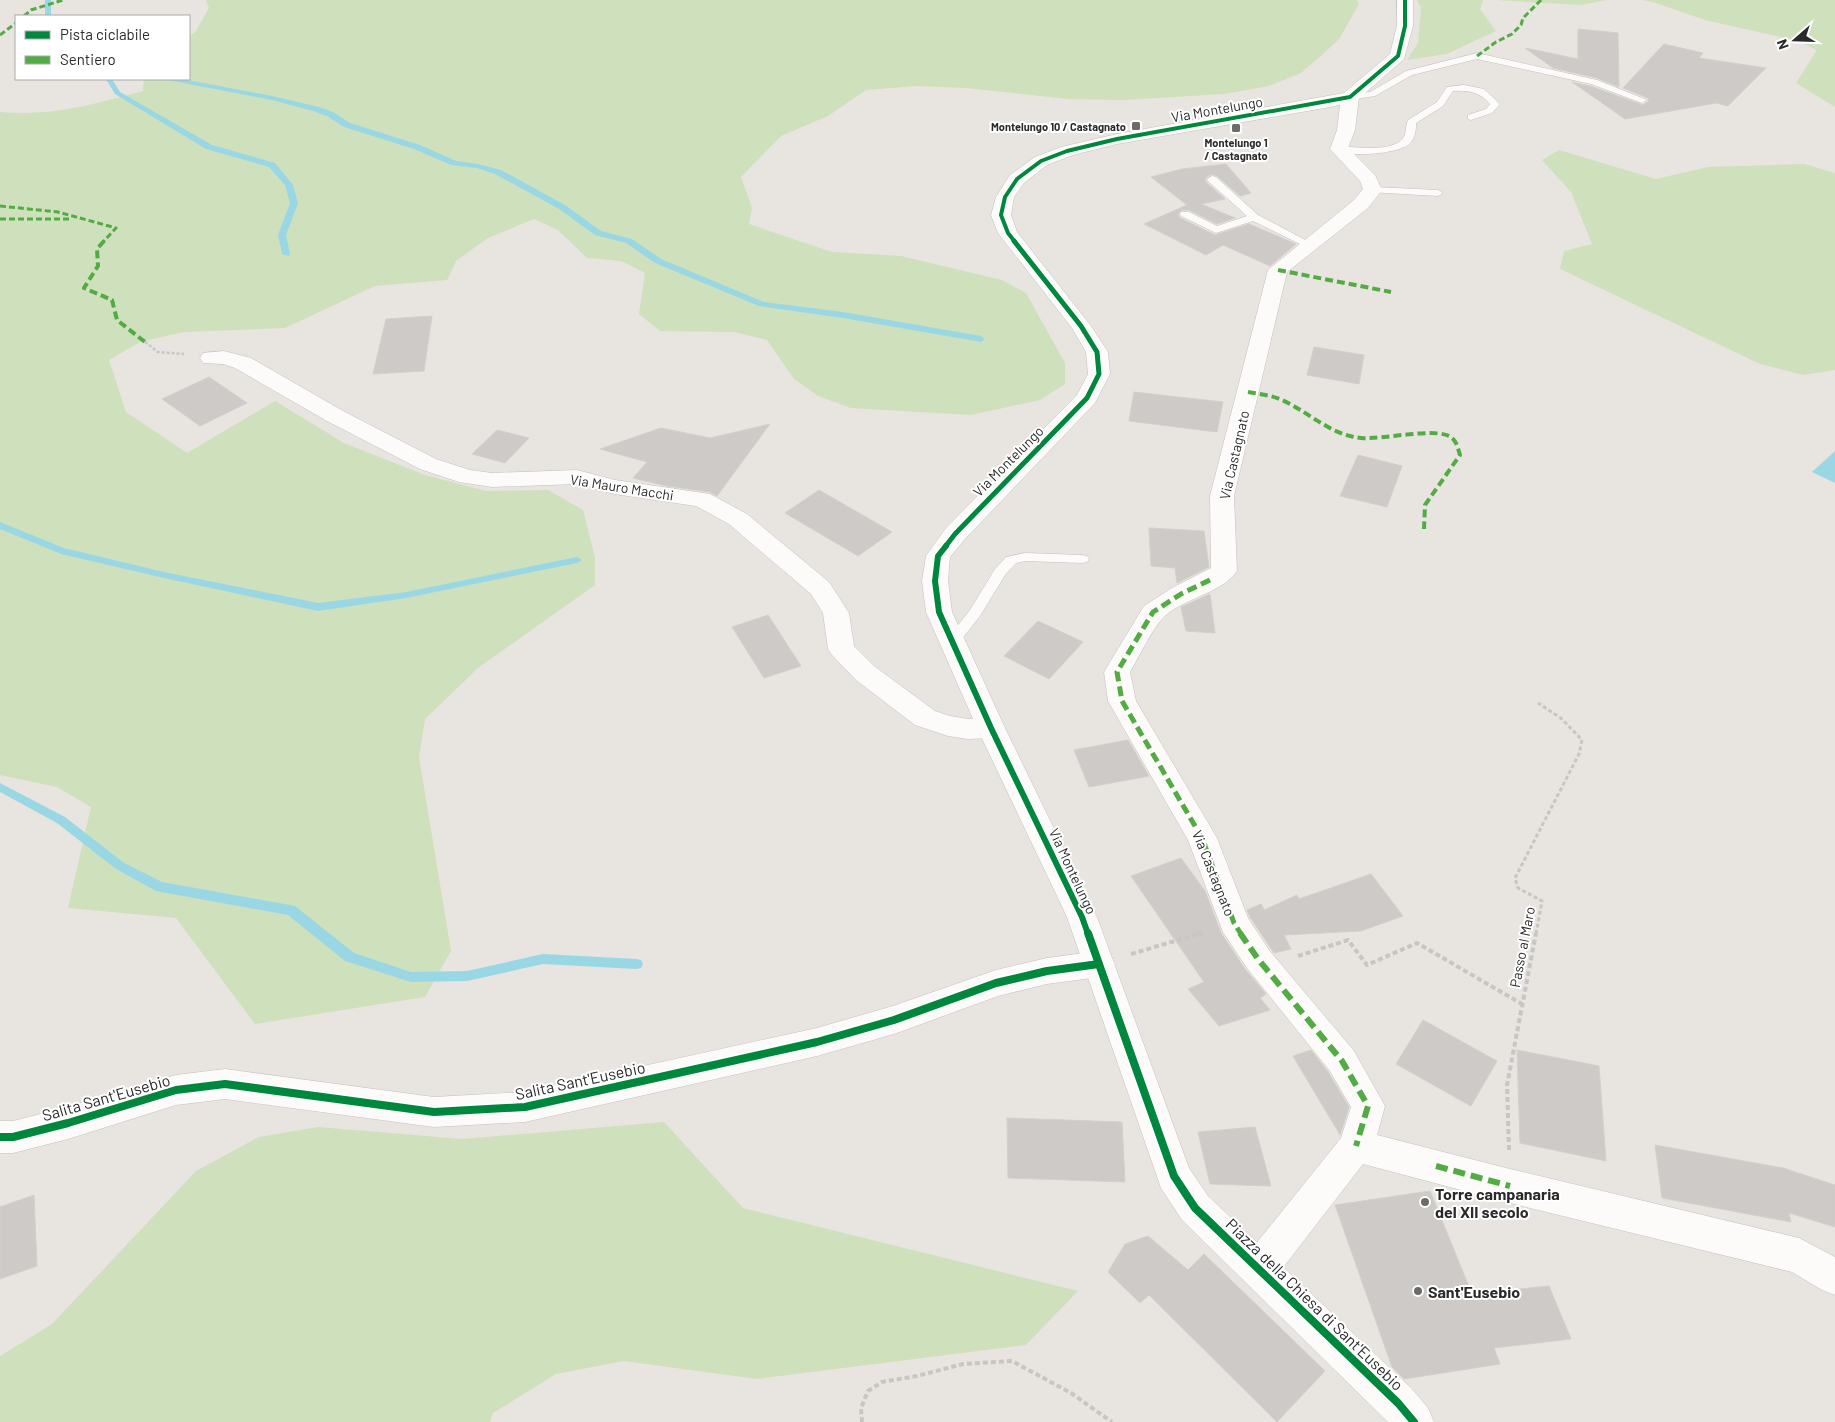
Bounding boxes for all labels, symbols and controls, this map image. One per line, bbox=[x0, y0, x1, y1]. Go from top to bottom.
legend bbox=[15, 15, 190, 80]
north arrow bbox=[1770, 15, 1820, 65]
text: Pista ciclabile bbox=[60, 25, 150, 43]
text: N bbox=[1773, 37, 1792, 52]
text: Sentiero bbox=[60, 50, 116, 68]
street label: Via Montelungo bbox=[1170, 93, 1264, 125]
place label: Montelungo 10 / Castagnato bbox=[991, 120, 1126, 133]
marker: Montelungo 10 / Castagnato bbox=[1130, 120, 1142, 132]
marker: Montelungo 1 / Castagnato bbox=[1230, 122, 1242, 134]
place label: Montelungo 1 / Castagnato bbox=[1204, 136, 1268, 162]
street label: Via Castagnato bbox=[1215, 409, 1253, 501]
street label: Via Montelungo bbox=[969, 422, 1047, 500]
street label: Via Mauro Macchi bbox=[569, 470, 675, 504]
street label: Via Montelungo bbox=[1046, 825, 1100, 917]
street label: Via Castagnato bbox=[1189, 828, 1239, 918]
street label: Passo al Maro bbox=[1506, 905, 1538, 989]
street label: Salita Sant'Eusebio bbox=[513, 1057, 647, 1103]
street label: Salita Sant'Eusebio bbox=[40, 1070, 172, 1124]
place label: Torre campanaria del XII secolo bbox=[1435, 1184, 1560, 1221]
marker: Torre campanaria del XII secolo bbox=[1419, 1196, 1431, 1208]
street label: Piazza della Chiesa di Sant'Eusebio bbox=[1222, 1214, 1408, 1394]
place label: Sant'Eusebio bbox=[1428, 1282, 1520, 1301]
marker: Sant'Eusebio bbox=[1412, 1285, 1424, 1297]

